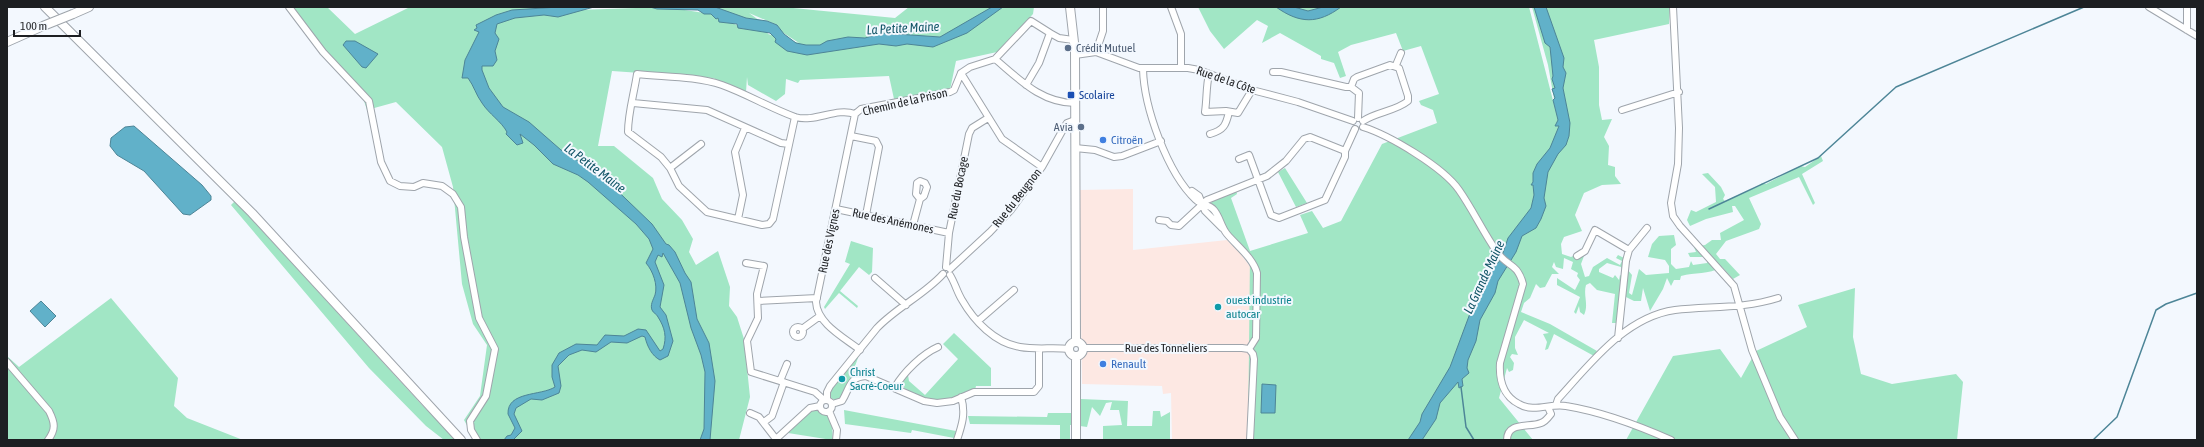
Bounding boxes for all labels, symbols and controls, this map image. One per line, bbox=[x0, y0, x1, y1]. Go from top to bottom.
scale bar bbox=[14, 12, 80, 38]
text: 100 m bbox=[20, 19, 47, 33]
water label: La Petite Maine bbox=[866, 19, 940, 37]
place label: Crédit Mutuel bbox=[1076, 41, 1136, 55]
marker: Crédit Mutuel bbox=[1063, 43, 1073, 53]
street label: Rue de la Côte bbox=[1194, 63, 1258, 97]
street label: Chemin de la Prison bbox=[861, 85, 949, 119]
place label: Scolaire bbox=[1079, 88, 1115, 102]
marker: Scolaire bbox=[1066, 90, 1076, 100]
place label: Avia bbox=[1054, 120, 1073, 134]
marker: Avia bbox=[1076, 122, 1086, 132]
place label: Citroën bbox=[1111, 133, 1143, 147]
marker: Citroën bbox=[1098, 135, 1108, 145]
water label: La Petite Maine bbox=[561, 140, 629, 196]
street label: Rue du Bocage bbox=[945, 155, 971, 221]
street label: Rue du Beugnon bbox=[990, 166, 1044, 230]
street label: Rue des Anémones bbox=[851, 206, 935, 236]
street label: Rue des Vignes bbox=[815, 208, 843, 274]
water label: La Grande Maine bbox=[1460, 238, 1508, 316]
place label: ouest industrie autocar bbox=[1226, 293, 1292, 321]
marker: ouest industrie autocar bbox=[1213, 302, 1223, 312]
street label: Rue des Tonneliers bbox=[1125, 341, 1207, 355]
place label: Renault bbox=[1111, 357, 1147, 371]
marker: Renault bbox=[1098, 359, 1108, 369]
place label: Christ Sacré-Coeur bbox=[850, 365, 903, 393]
marker: Christ Sacré-Coeur bbox=[837, 374, 847, 384]

